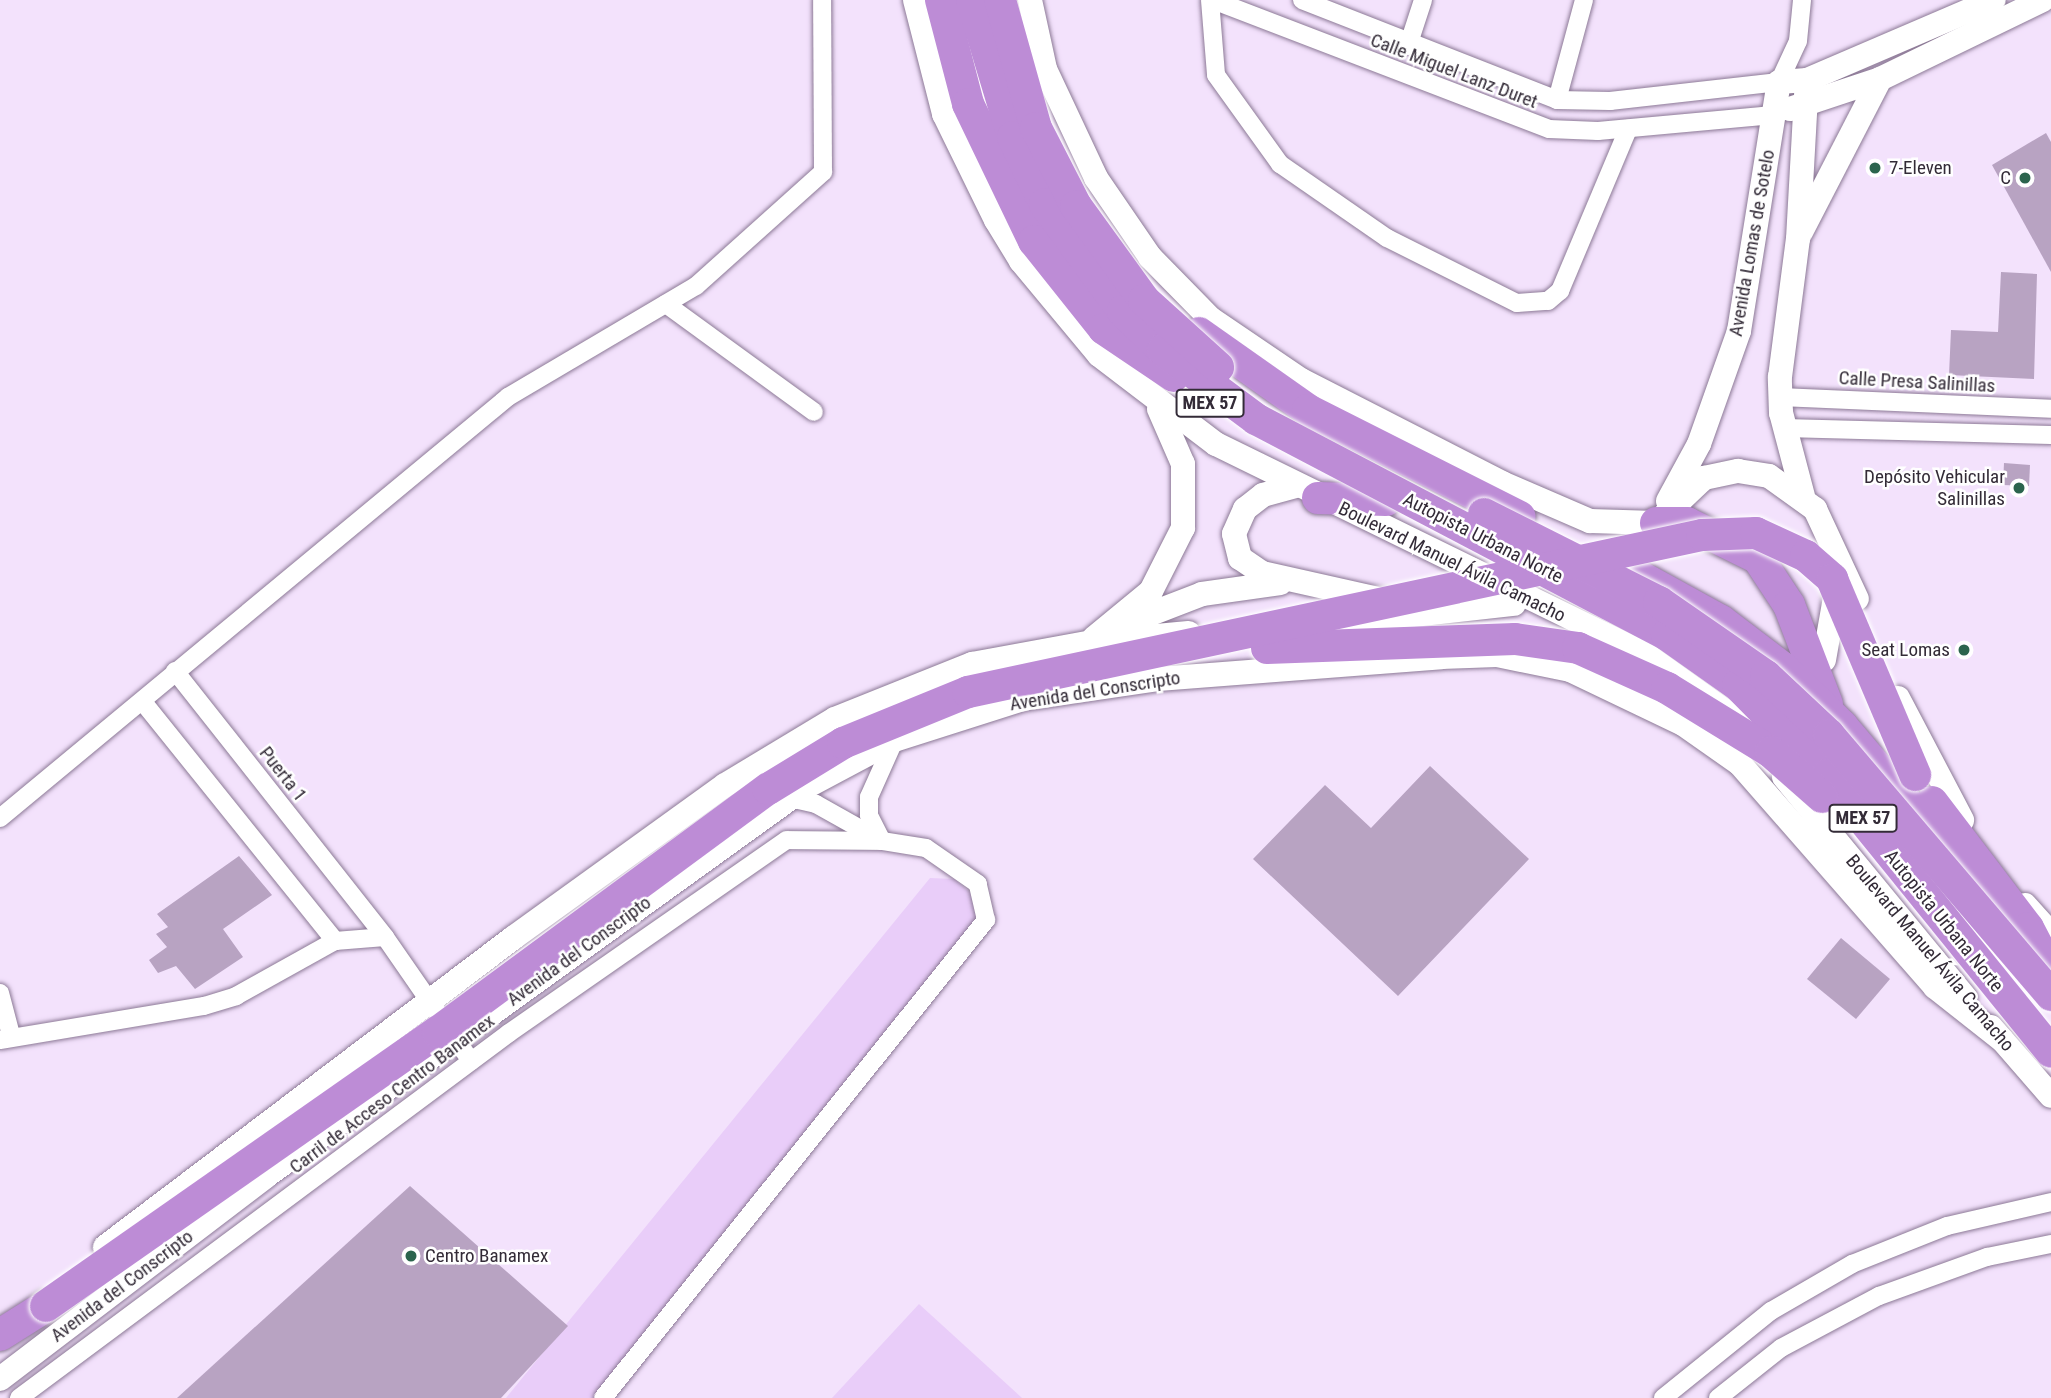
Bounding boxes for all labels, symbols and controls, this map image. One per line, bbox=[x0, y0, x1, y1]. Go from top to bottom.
street label: Calle Miguel Lanz Duret bbox=[1367, 29, 1541, 113]
street label: Avenida Lomas de Sotelo bbox=[1724, 148, 1780, 338]
place label: 7-Eleven bbox=[1889, 157, 1952, 179]
marker: 7-Eleven bbox=[1867, 160, 1883, 176]
place label: C bbox=[2000, 167, 2011, 189]
marker: C bbox=[2017, 170, 2033, 186]
street label: Calle Presa Salinillas bbox=[1838, 367, 1996, 397]
road number: MEX 57 bbox=[1175, 388, 1245, 418]
place label: Depósito Vehicular Salinillas bbox=[1864, 466, 2005, 510]
marker: Depósito Vehicular Salinillas bbox=[2011, 480, 2027, 496]
street label: Autopista Urbana Norte bbox=[1399, 488, 1567, 588]
street label: Boulevard Manuel Ávila Camacho bbox=[1335, 497, 1569, 627]
place label: Seat Lomas bbox=[1862, 639, 1950, 661]
marker: Seat Lomas bbox=[1956, 642, 1972, 658]
street label: Avenida del Conscripto bbox=[1008, 666, 1182, 716]
street label: Puerta 1 bbox=[255, 742, 311, 806]
road number: MEX 57 bbox=[1828, 804, 1898, 832]
street label: Autopista Urbana Norte bbox=[1880, 845, 2008, 997]
street label: Boulevard Manuel Ávila Camacho bbox=[1841, 850, 2019, 1056]
street label: Avenida del Conscripto bbox=[503, 891, 655, 1011]
street label: Carril de Acceso Centro Banamex bbox=[285, 1010, 499, 1178]
street label: Avenida del Conscripto bbox=[46, 1225, 198, 1347]
place label: Centro Banamex bbox=[425, 1245, 548, 1267]
marker: Centro Banamex bbox=[403, 1248, 419, 1264]

